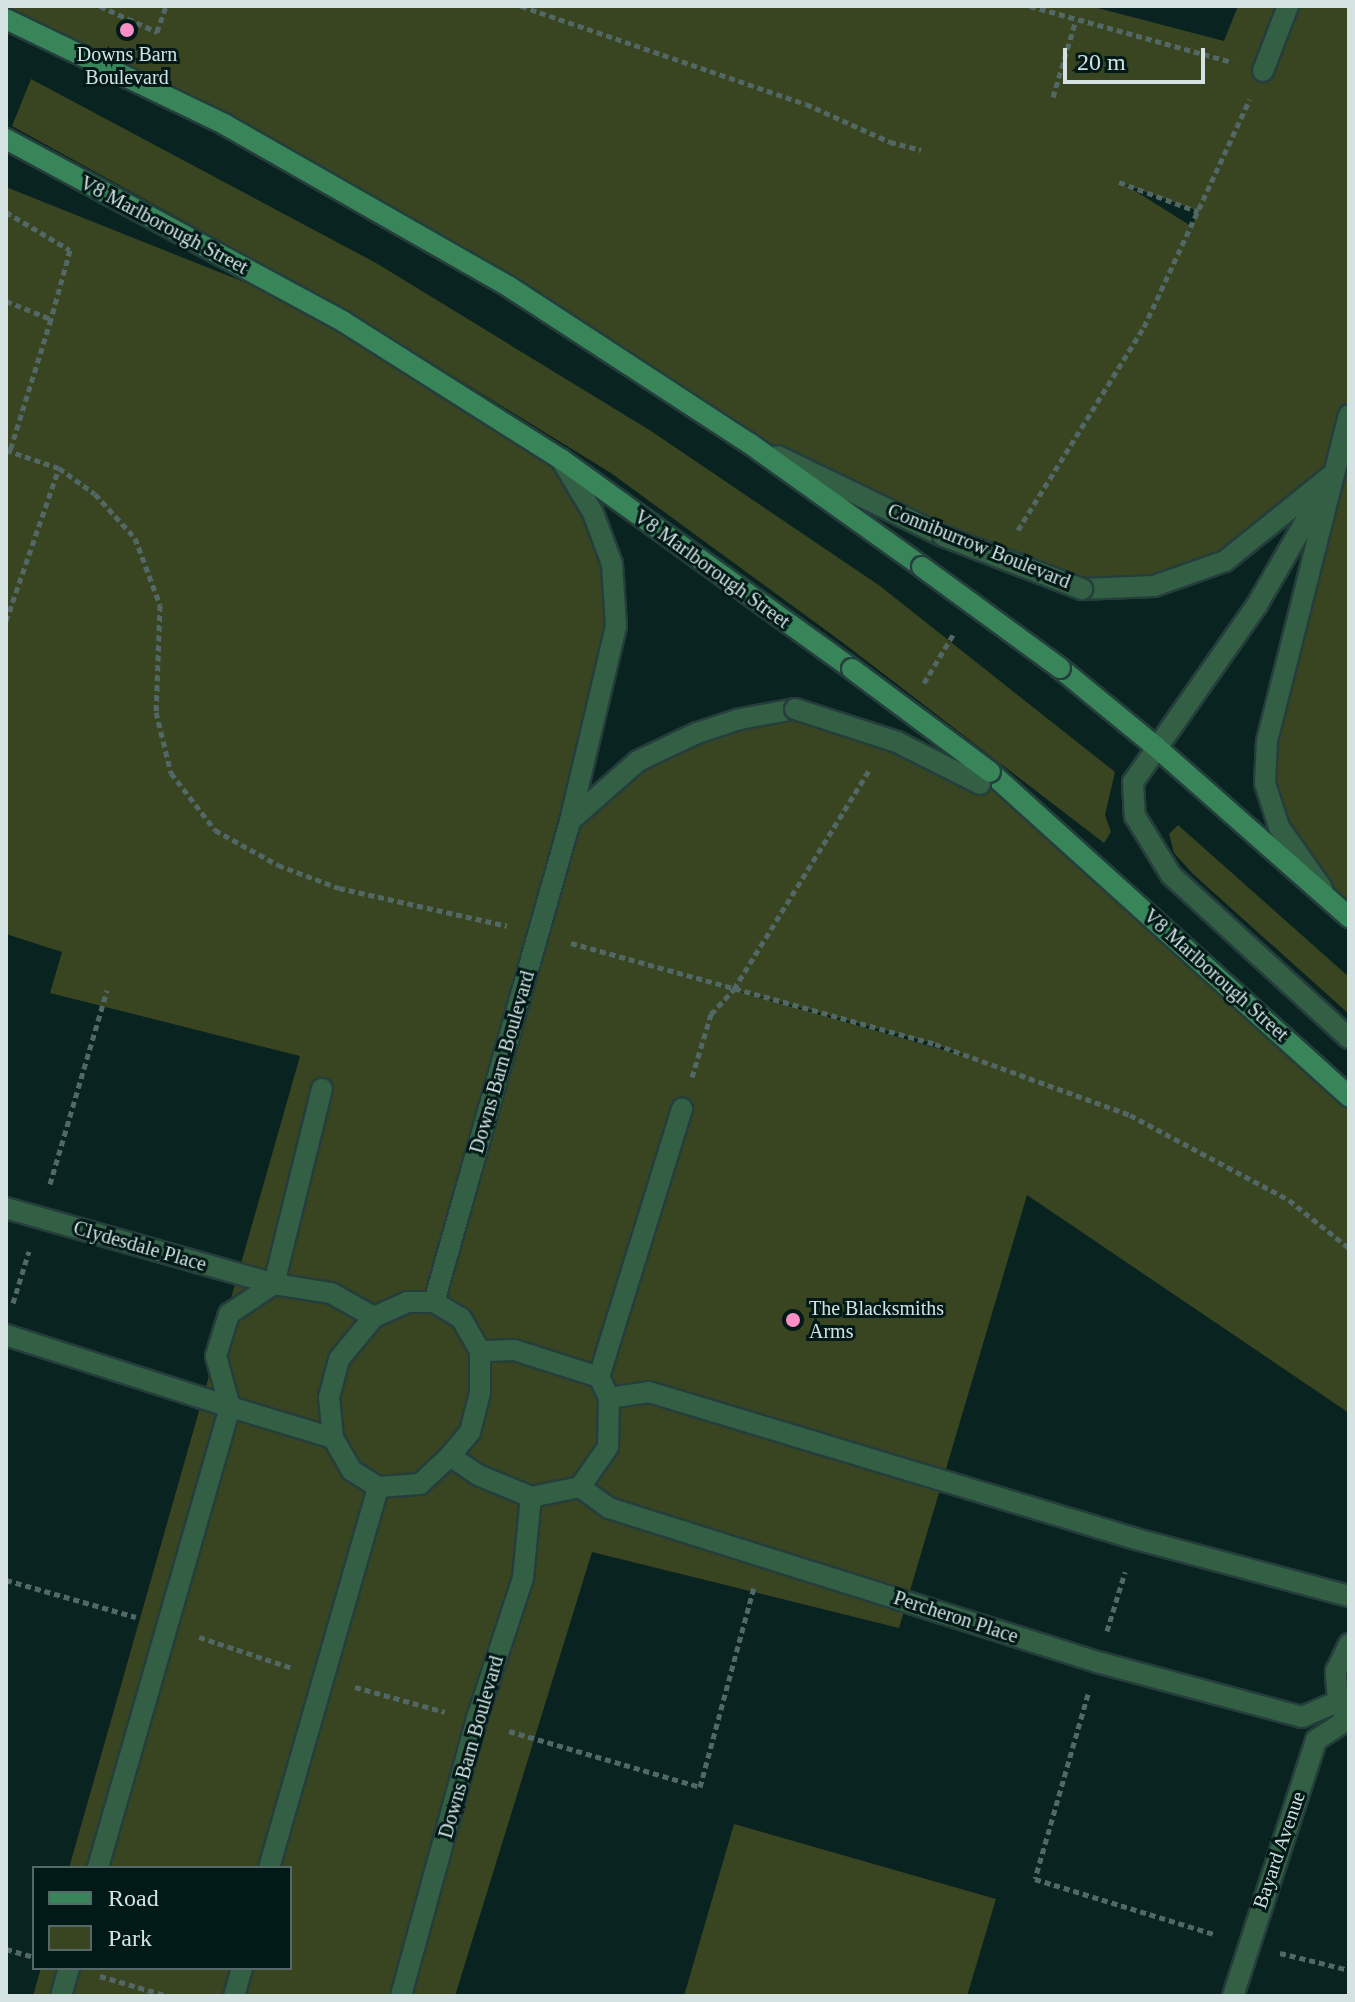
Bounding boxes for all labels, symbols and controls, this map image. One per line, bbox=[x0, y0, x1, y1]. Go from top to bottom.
marker: Downs Barn Boulevard bbox=[118, 21, 136, 39]
scale bar bbox=[1067, 32, 1209, 82]
place label: Downs Barn Boulevard bbox=[77, 42, 177, 89]
text: 20 m bbox=[1077, 49, 1126, 75]
street label: V8 Marlborough Street bbox=[76, 171, 252, 279]
street label: Conniburrow Boulevard bbox=[884, 498, 1074, 594]
street label: V8 Marlborough Street bbox=[629, 504, 795, 634]
street label: V8 Marlborough Street bbox=[1139, 904, 1293, 1046]
street label: Downs Barn Boulevard bbox=[464, 968, 540, 1156]
street label: Clydesdale Place bbox=[71, 1216, 209, 1276]
place label: The Blacksmiths Arms bbox=[809, 1296, 944, 1343]
marker: The Blacksmiths Arms bbox=[784, 1311, 802, 1329]
street label: Percheron Place bbox=[891, 1586, 1021, 1648]
street label: Downs Barn Boulevard bbox=[433, 1653, 509, 1841]
street label: Bayard Avenue bbox=[1248, 1788, 1310, 1912]
legend bbox=[32, 1866, 292, 1970]
text: Road bbox=[108, 1885, 159, 1911]
text: Park bbox=[108, 1925, 152, 1951]

